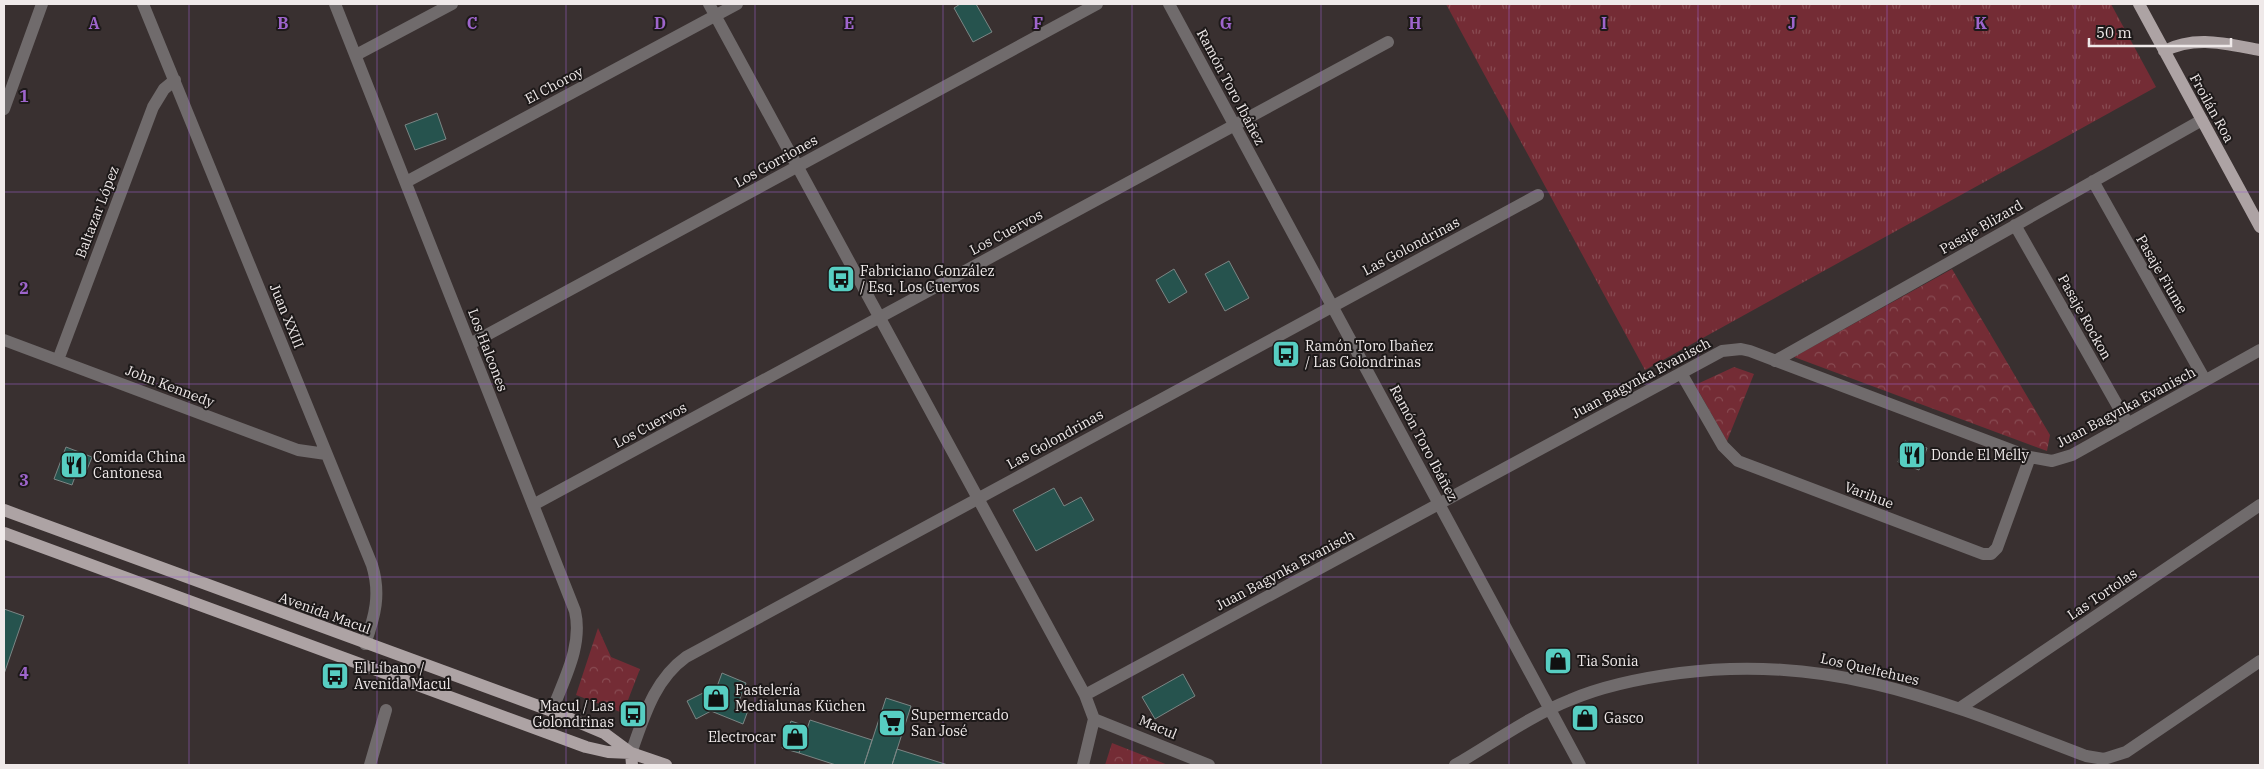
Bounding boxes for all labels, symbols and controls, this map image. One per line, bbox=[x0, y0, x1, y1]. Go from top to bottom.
text: A bbox=[88, 13, 100, 33]
text: B bbox=[277, 13, 289, 33]
text: C bbox=[467, 13, 477, 33]
text: D bbox=[654, 13, 666, 33]
text: E bbox=[844, 13, 854, 33]
text: F bbox=[1033, 13, 1043, 33]
text: G bbox=[1220, 13, 1232, 33]
text: H bbox=[1409, 13, 1422, 33]
text: I bbox=[1601, 13, 1607, 33]
text: J bbox=[1788, 13, 1796, 33]
text: K bbox=[1975, 13, 1988, 33]
scale bar bbox=[2089, 15, 2232, 47]
text: 50 m bbox=[2096, 23, 2132, 42]
street label: Ramón Toro Ibáñez bbox=[1193, 26, 1269, 148]
street label: El Choroy bbox=[522, 62, 587, 108]
street label: Froilán Roa bbox=[2186, 70, 2238, 146]
text: 1 bbox=[19, 86, 29, 106]
street label: Los Gorriones bbox=[731, 131, 821, 191]
street label: Baltazar López bbox=[71, 163, 123, 261]
street label: Pasaje Blizard bbox=[1936, 196, 2026, 258]
street label: Los Cuervos bbox=[966, 205, 1046, 259]
street label: Las Golondrinas bbox=[1359, 213, 1463, 279]
street label: Pasaje Fiume bbox=[2132, 231, 2192, 317]
place label: Fabriciano González / Esq. Los Cuervos bbox=[860, 262, 995, 296]
bus stop icon: Fabriciano González / Esq. Los Cuervos bbox=[826, 264, 856, 294]
street label: Pasaje Rockon bbox=[2054, 271, 2116, 363]
text: 2 bbox=[19, 278, 29, 298]
street label: Juan XXIII bbox=[266, 281, 308, 351]
street label: Los Halcones bbox=[464, 306, 512, 394]
street label: Juan Bagynka Evanisch bbox=[1568, 334, 1714, 422]
place label: Ramón Toro Ibañez / Las Golondrinas bbox=[1305, 337, 1434, 371]
bus stop icon: Ramón Toro Ibañez / Las Golondrinas bbox=[1271, 339, 1301, 369]
street label: John Kennedy bbox=[123, 361, 217, 411]
street label: Juan Bagynka Evanisch bbox=[2053, 363, 2199, 451]
street label: Ramón Toro Ibáñez bbox=[1386, 382, 1462, 504]
street label: Los Cuervos bbox=[610, 398, 690, 452]
street label: Las Golondrinas bbox=[1004, 405, 1107, 473]
restaurant icon: Donde El Melly bbox=[1897, 440, 1927, 470]
place label: Donde El Melly bbox=[1931, 446, 2030, 464]
place label: Comida China Cantonesa bbox=[93, 448, 186, 482]
restaurant icon: Comida China Cantonesa bbox=[59, 450, 89, 480]
text: 3 bbox=[19, 470, 29, 490]
street label: Varihue bbox=[1842, 477, 1896, 513]
street label: Juan Bagynka Evanisch bbox=[1212, 526, 1358, 614]
street label: Las Tortolas bbox=[2064, 564, 2140, 624]
street label: Avenida Macul bbox=[276, 588, 374, 638]
shop icon: Tia Sonia bbox=[1543, 646, 1573, 676]
street label: Los Queltehues bbox=[1819, 649, 1921, 689]
place label: Tia Sonia bbox=[1577, 652, 1639, 670]
place label: El Líbano / Avenida Macul bbox=[354, 659, 451, 693]
bus stop icon: El Líbano / Avenida Macul bbox=[320, 661, 350, 691]
text: 4 bbox=[19, 663, 29, 683]
place label: Pastelería Medialunas Küchen bbox=[735, 681, 866, 715]
shop icon: Pastelería Medialunas Küchen bbox=[701, 683, 731, 713]
place label: Macul / Las Golondrinas bbox=[532, 697, 614, 731]
bus stop icon: Macul / Las Golondrinas bbox=[618, 699, 648, 729]
shop icon: Gasco bbox=[1570, 703, 1600, 733]
place label: Supermercado San José bbox=[911, 706, 1009, 740]
supermarket icon: Supermercado San José bbox=[877, 708, 907, 738]
place label: Gasco bbox=[1604, 709, 1644, 727]
street label: Macul bbox=[1136, 711, 1180, 743]
shop icon: Electrocar bbox=[780, 722, 810, 752]
place label: Electrocar bbox=[708, 728, 777, 746]

